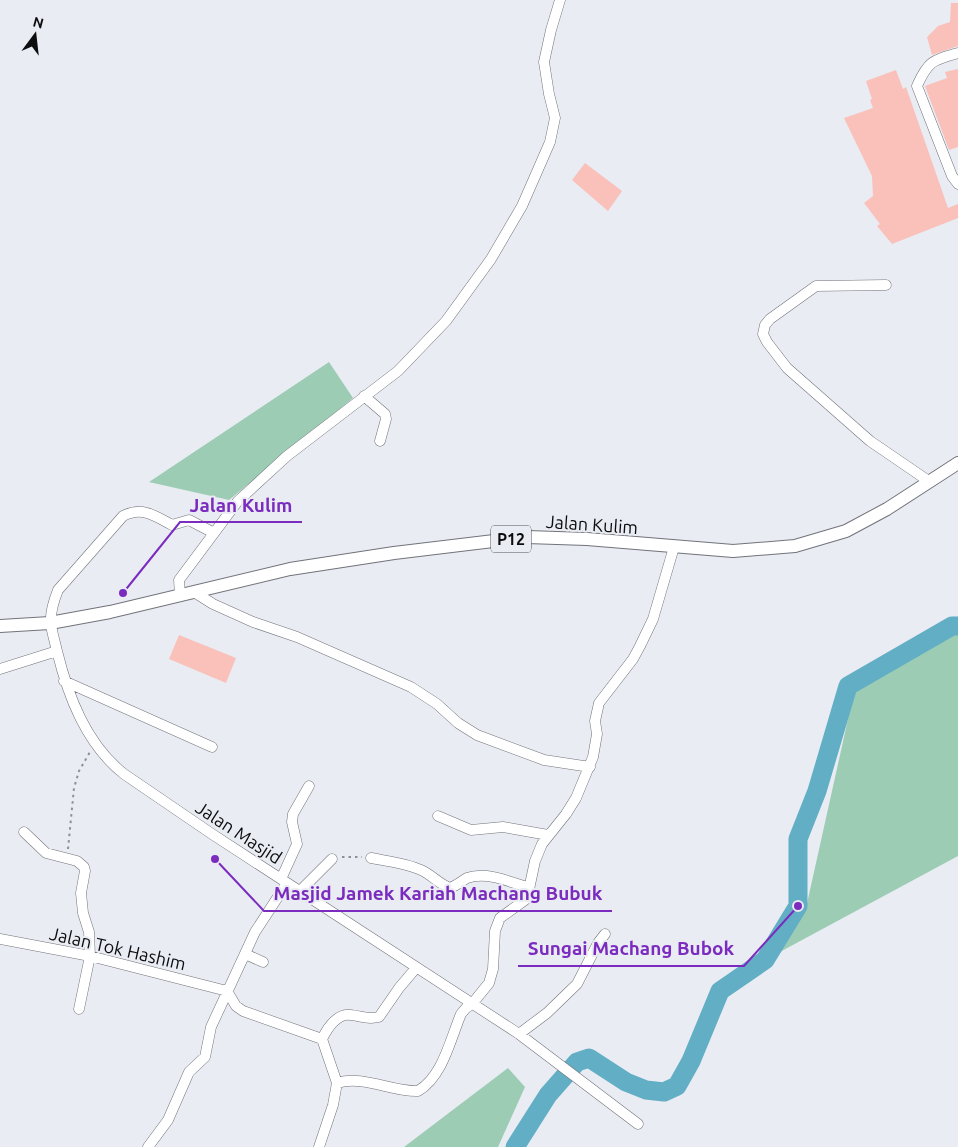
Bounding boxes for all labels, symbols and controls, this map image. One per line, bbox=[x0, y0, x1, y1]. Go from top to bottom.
north arrow bbox=[10, 10, 60, 60]
text: N bbox=[31, 13, 45, 32]
callout: Jalan Kulim bbox=[180, 488, 302, 522]
text: Jalan Kulim bbox=[190, 494, 292, 516]
street label: Jalan Kulim bbox=[545, 511, 639, 537]
road number: P12 bbox=[491, 526, 531, 552]
street label: Jalan Masjid bbox=[192, 797, 286, 867]
callout: Masjid Jamek Kariah Machang Bubuk bbox=[264, 877, 612, 911]
text: Masjid Jamek Kariah Machang Bubuk bbox=[274, 882, 603, 904]
street label: Jalan Tok Hashim bbox=[48, 923, 188, 973]
callout: Sungai Machang Bubok bbox=[518, 932, 744, 966]
text: Sungai Machang Bubok bbox=[528, 937, 734, 959]

